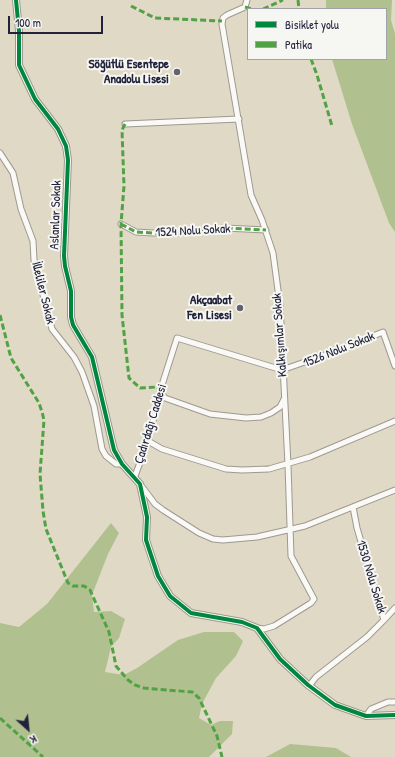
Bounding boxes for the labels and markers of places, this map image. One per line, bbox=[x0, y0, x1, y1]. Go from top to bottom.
place label: Söğütlü Esentepe Anadolu Lisesi bbox=[89, 57, 169, 88]
marker: Söğütlü Esentepe Anadolu Lisesi bbox=[172, 67, 182, 77]
place label: Akçaabat Fen Lisesi bbox=[187, 293, 232, 324]
marker: Akçaabat Fen Lisesi bbox=[235, 303, 245, 313]

